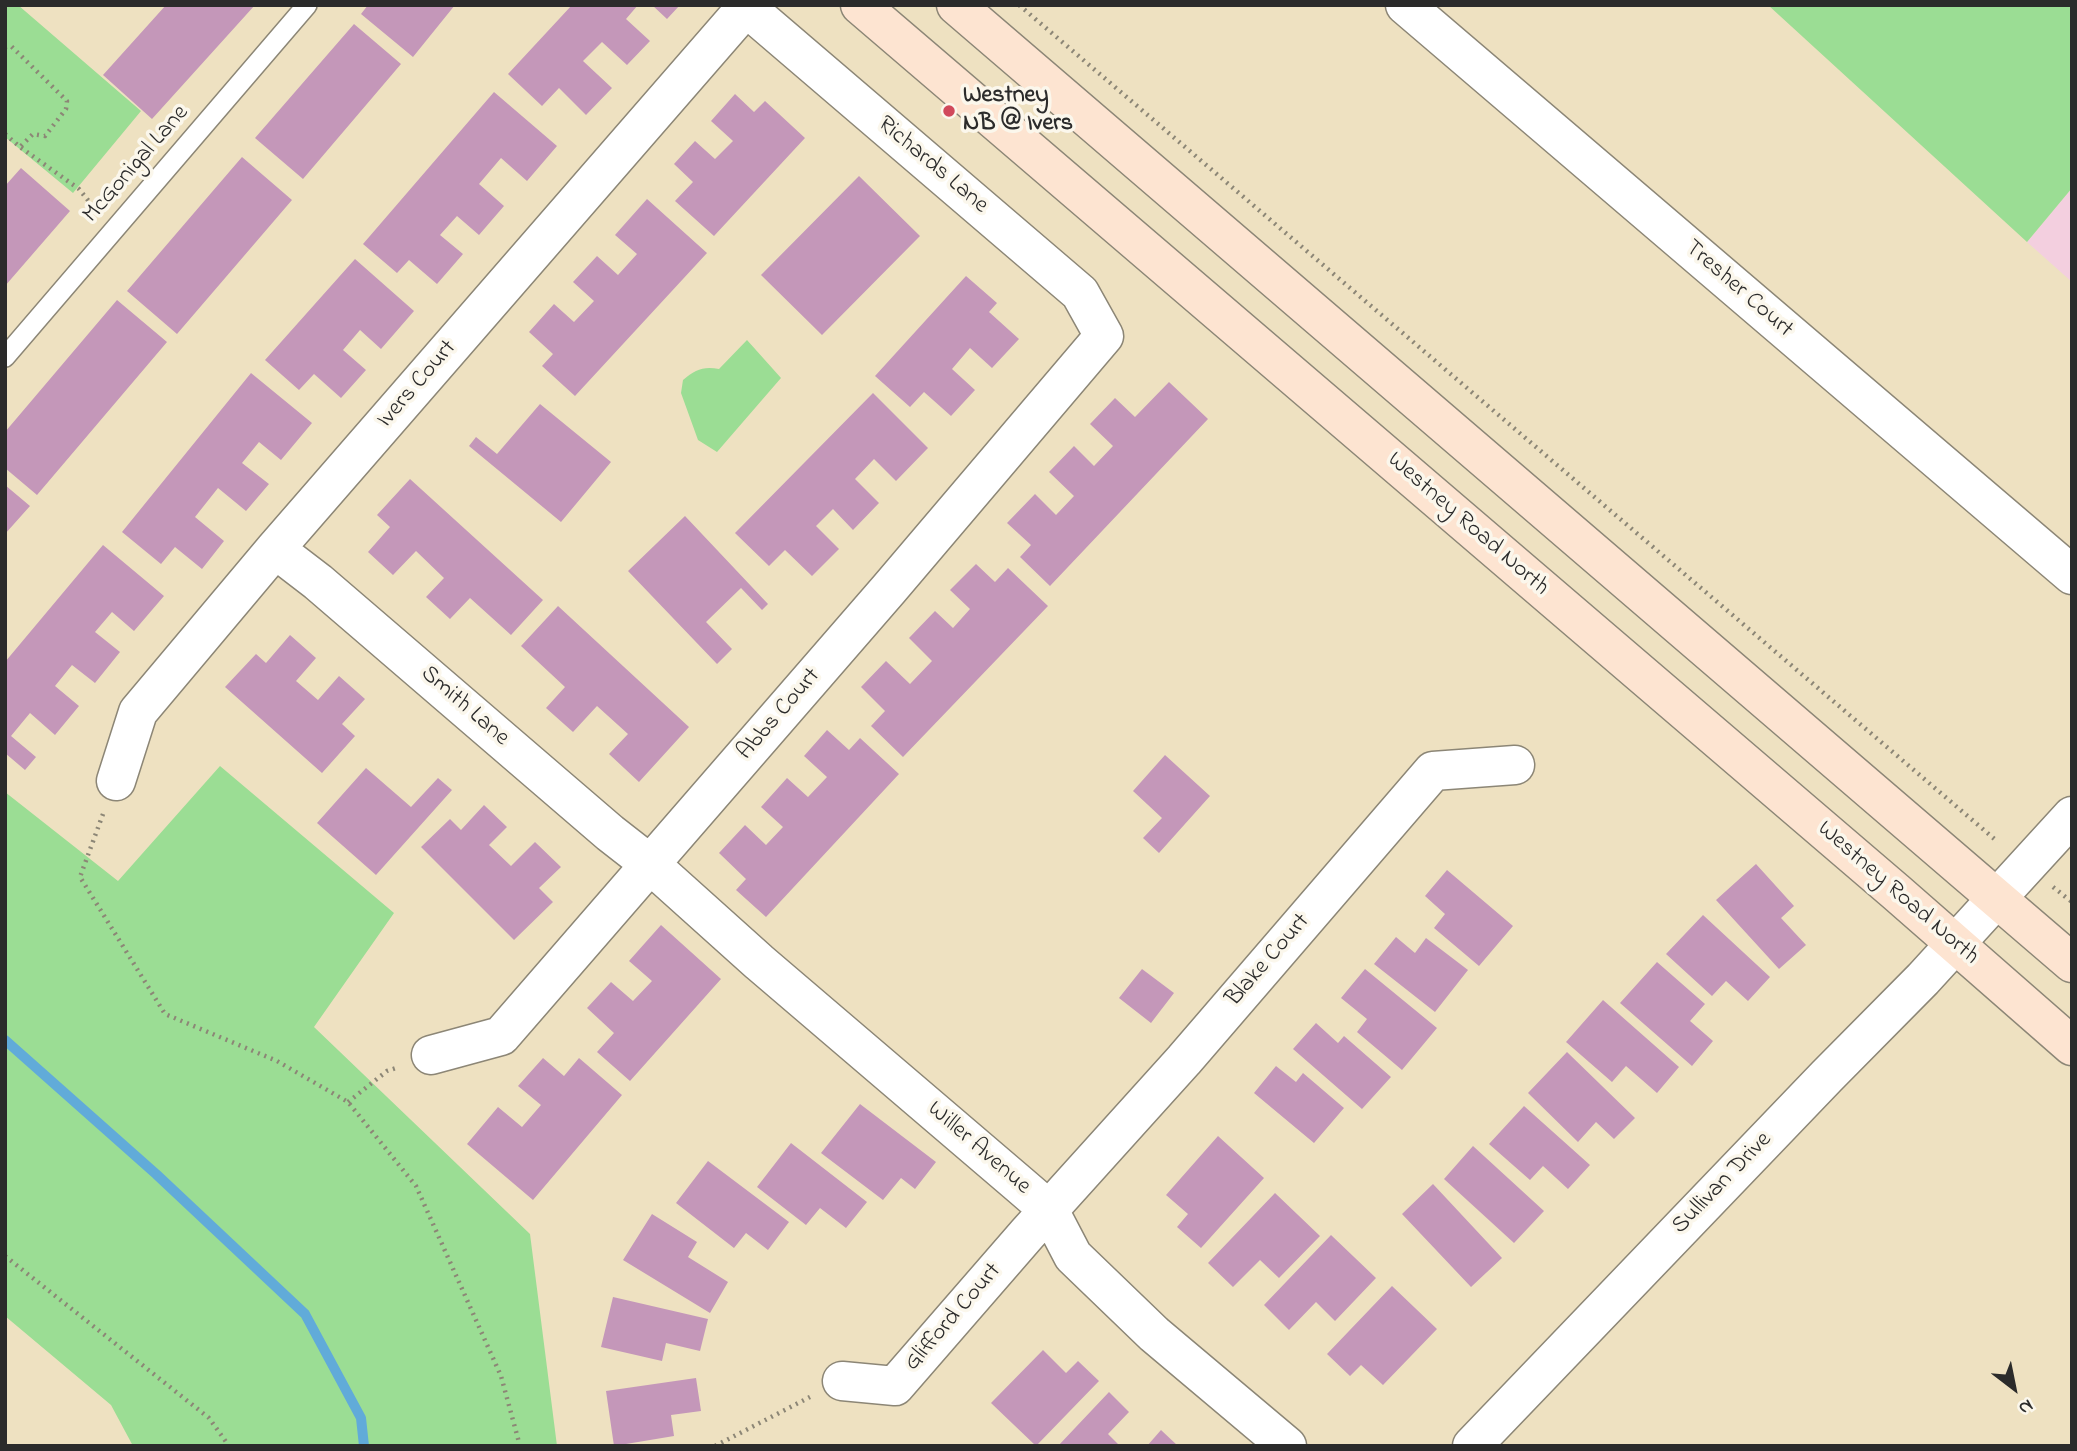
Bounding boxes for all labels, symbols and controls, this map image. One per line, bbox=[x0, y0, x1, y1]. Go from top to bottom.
place label: Westney NB @ Ivers bbox=[963, 83, 1073, 139]
street label: McGonigal Lane bbox=[78, 100, 196, 230]
marker: Westney NB @ Ivers bbox=[941, 103, 957, 119]
street label: Richards Lane bbox=[871, 111, 993, 221]
street label: Tresher Court bbox=[1678, 235, 1798, 345]
street label: Ivers Court bbox=[372, 335, 464, 435]
street label: Westney Road North bbox=[1380, 447, 1554, 603]
street label: Smith Lane bbox=[414, 661, 514, 753]
street label: Abbs Court bbox=[732, 663, 828, 767]
street label: Westney Road North bbox=[1810, 816, 1984, 972]
street label: Blake Court bbox=[1221, 909, 1317, 1013]
street label: Willer Avenue bbox=[920, 1096, 1036, 1202]
street label: Sullivan Drive bbox=[1667, 1127, 1779, 1241]
street label: Glifford Court bbox=[899, 1258, 1009, 1378]
north arrow bbox=[1979, 1353, 2049, 1423]
text: N bbox=[2013, 1391, 2038, 1421]

